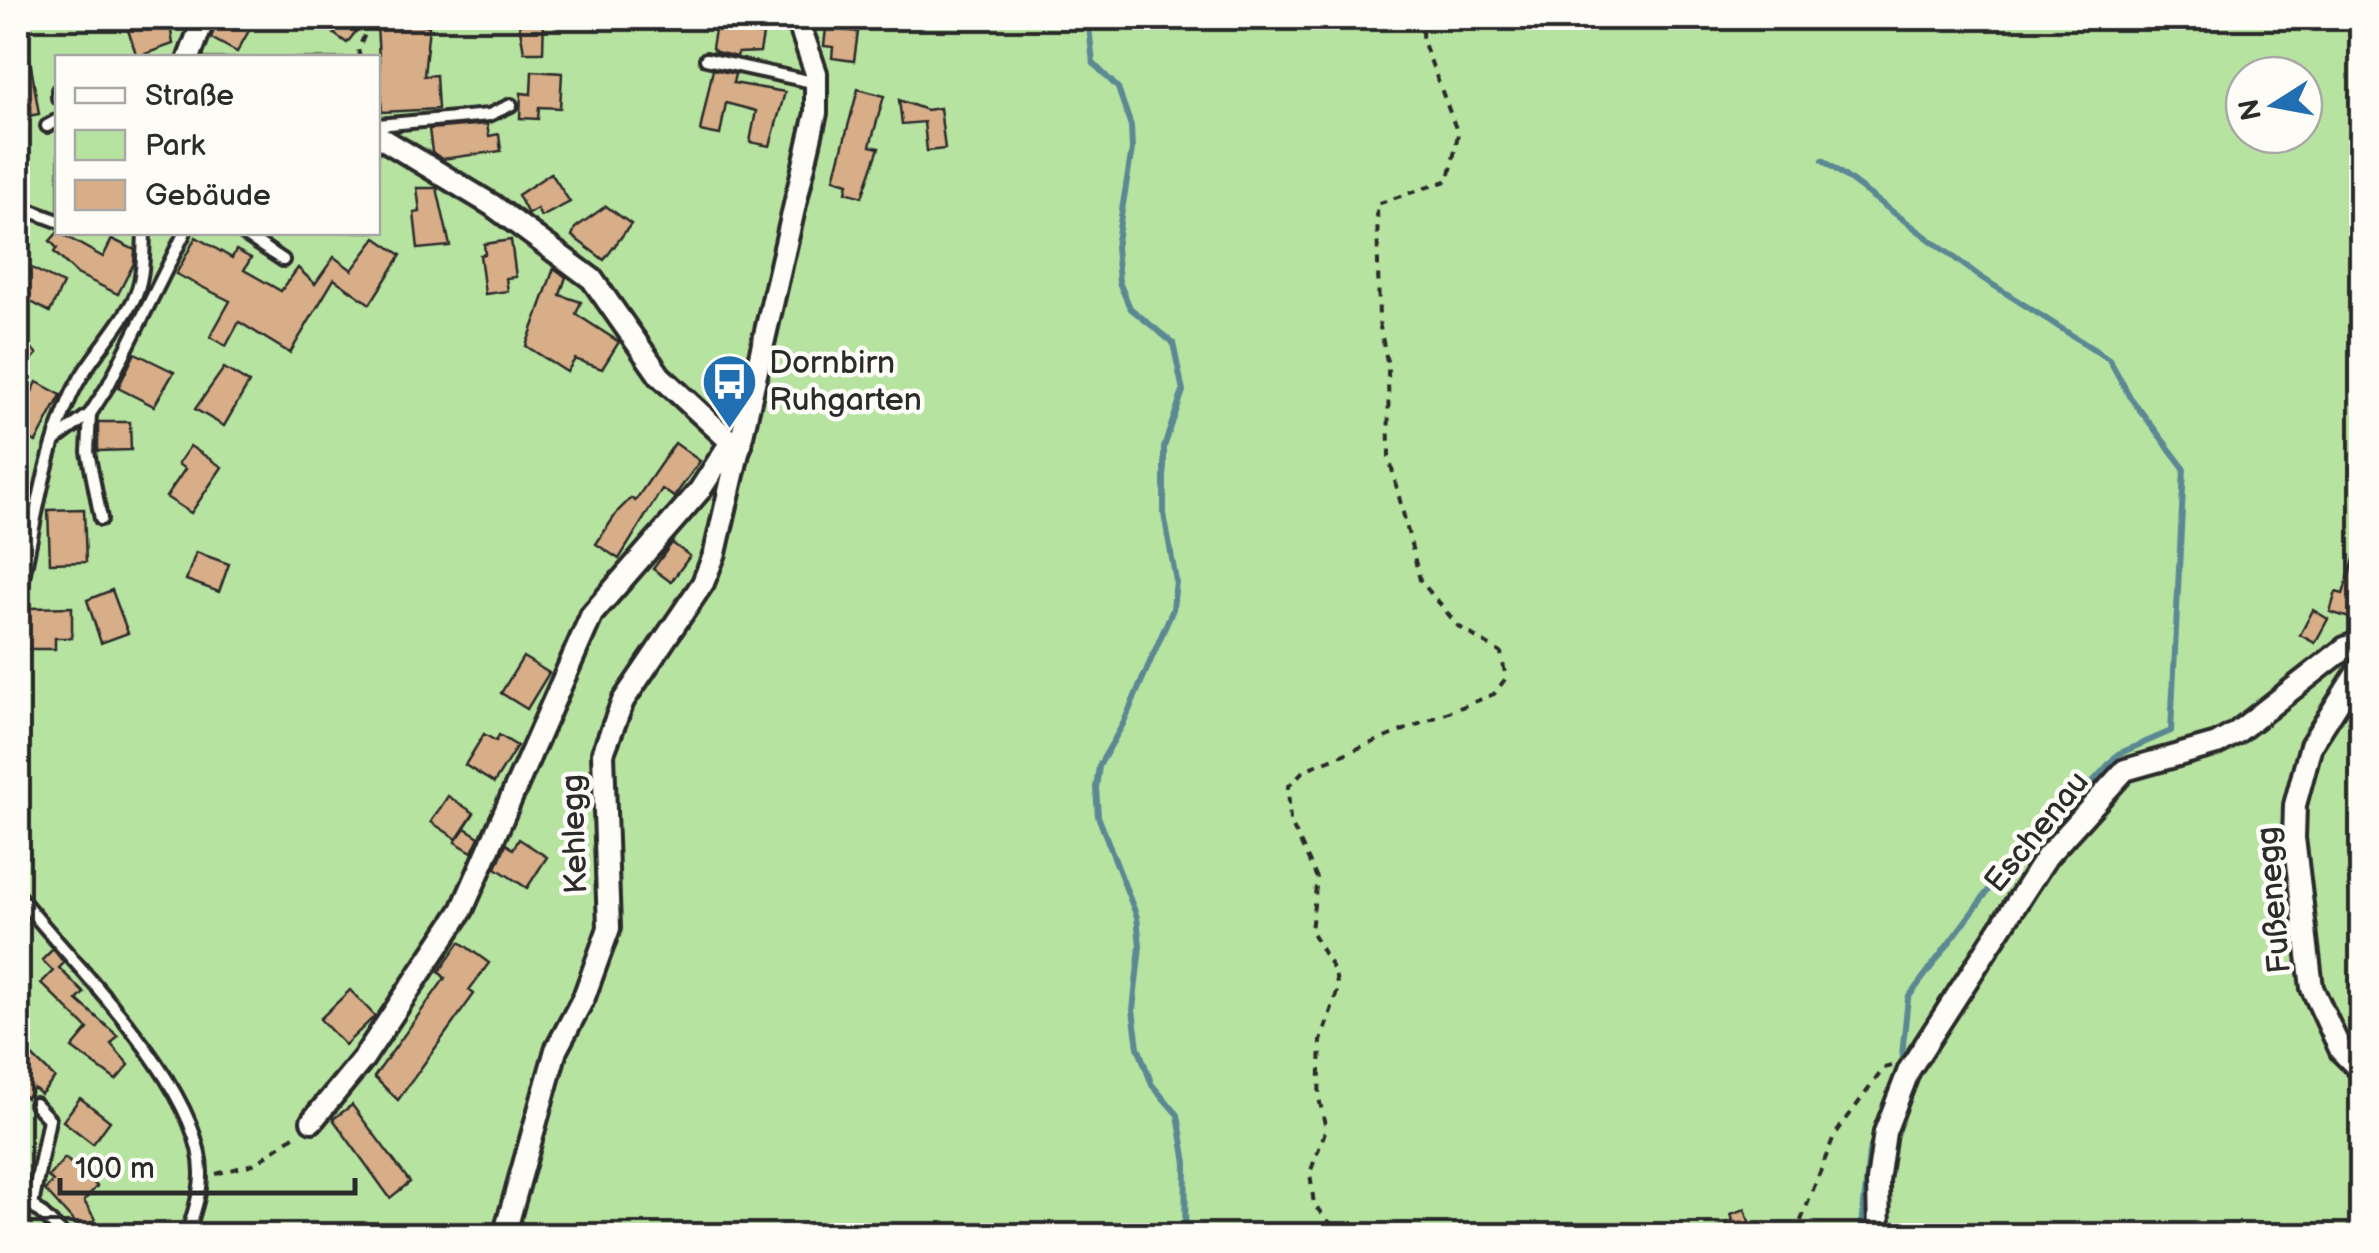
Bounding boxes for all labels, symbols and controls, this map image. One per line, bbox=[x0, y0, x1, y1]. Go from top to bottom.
legend bbox=[55, 55, 380, 235]
north arrow bbox=[2224, 55, 2324, 155]
text: Straße bbox=[145, 78, 234, 114]
text: N bbox=[2233, 96, 2269, 123]
text: Park bbox=[145, 128, 205, 164]
text: Gebäude bbox=[145, 178, 271, 214]
place label: Dornbirn Ruhgarten bbox=[769, 344, 922, 420]
bus stop icon: Dornbirn Ruhgarten bbox=[700, 351, 760, 430]
street label: Eschenau bbox=[1976, 764, 2098, 900]
street label: Kehlegg bbox=[553, 773, 597, 895]
street label: Fußenegg bbox=[2248, 825, 2300, 975]
scale bar bbox=[60, 1133, 355, 1195]
text: 100 m bbox=[75, 1151, 155, 1187]

